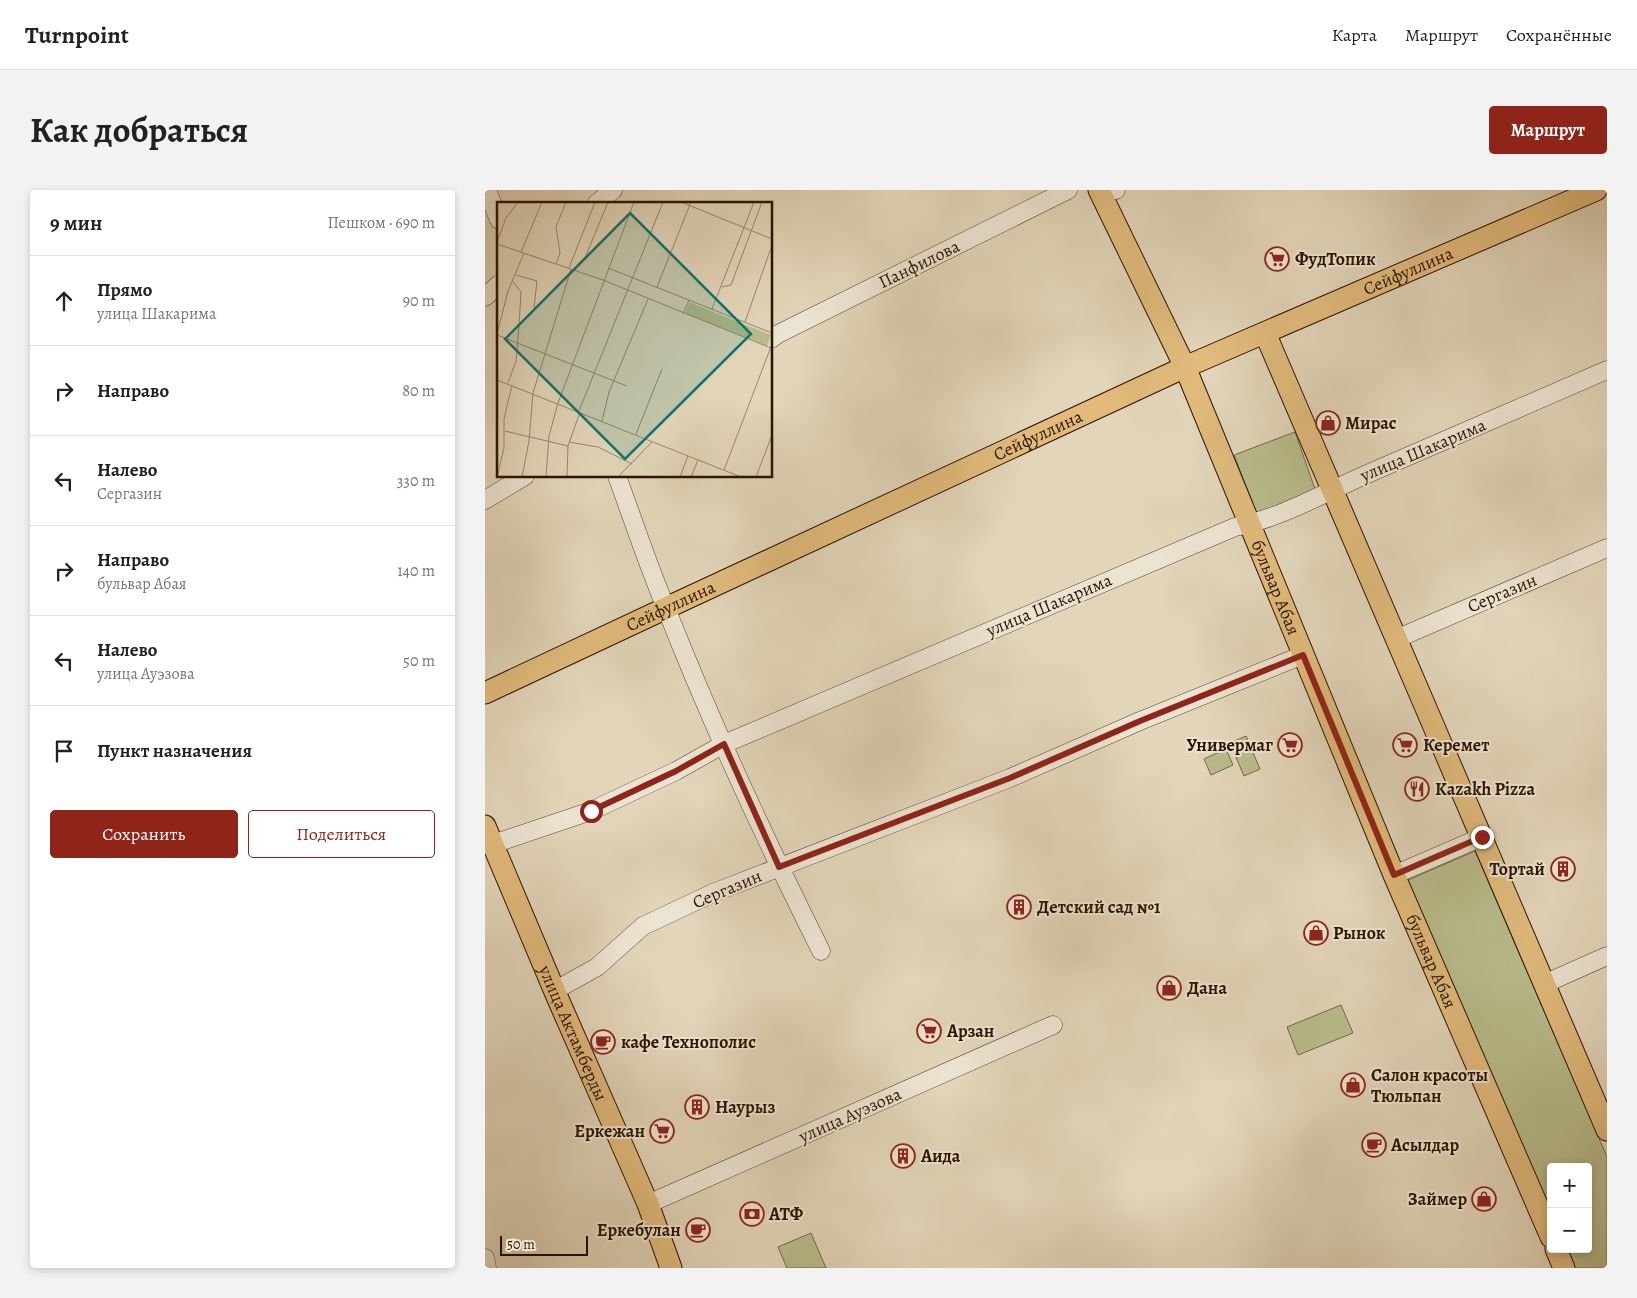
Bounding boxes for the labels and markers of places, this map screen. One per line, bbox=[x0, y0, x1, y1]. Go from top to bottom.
supermarket icon: ФудТопик bbox=[1264, 246, 1290, 272]
place label: ФудТопик bbox=[1295, 247, 1376, 271]
shop icon: Мирас bbox=[1315, 410, 1341, 436]
place label: Мирас bbox=[1345, 411, 1397, 435]
supermarket icon: Универмаг bbox=[1277, 732, 1303, 758]
supermarket icon: Керемет bbox=[1392, 732, 1418, 758]
place label: Универмаг bbox=[1187, 733, 1273, 757]
place label: Керемет bbox=[1423, 733, 1489, 757]
restaurant icon: Kazakh Pizza bbox=[1404, 776, 1430, 802]
place label: Kazakh Pizza bbox=[1435, 777, 1536, 801]
building icon: Тортай bbox=[1550, 856, 1576, 882]
place label: Тортай bbox=[1489, 857, 1545, 881]
building icon: Детский сад №1 bbox=[1006, 894, 1032, 920]
place label: Детский сад №1 bbox=[1037, 895, 1161, 919]
shop icon: Рынок bbox=[1303, 920, 1329, 946]
place label: Рынок bbox=[1333, 921, 1386, 945]
shop icon: Дана bbox=[1156, 975, 1182, 1001]
place label: Дана bbox=[1187, 976, 1227, 1000]
supermarket icon: Арзан bbox=[916, 1018, 942, 1044]
place label: Арзан bbox=[946, 1019, 994, 1043]
cafe icon: кафе Технополис bbox=[590, 1029, 616, 1055]
place label: кафе Технополис bbox=[621, 1030, 756, 1054]
place label: Салон красоты Тюльпан bbox=[1371, 1063, 1488, 1108]
shop icon: Салон красоты Тюльпан bbox=[1340, 1072, 1366, 1098]
building icon: Наурыз bbox=[684, 1094, 710, 1120]
place label: Наурыз bbox=[715, 1095, 775, 1119]
supermarket icon: Еркежан bbox=[649, 1118, 675, 1144]
place label: Еркежан bbox=[574, 1119, 645, 1143]
cafe icon: Асылдар bbox=[1361, 1132, 1387, 1158]
place label: Асылдар bbox=[1390, 1133, 1459, 1157]
building icon: Аида bbox=[890, 1143, 916, 1169]
place label: Аида bbox=[920, 1144, 961, 1168]
shop icon: Займер bbox=[1471, 1186, 1497, 1212]
place label: Займер bbox=[1408, 1187, 1467, 1211]
bank icon: АТФ bbox=[739, 1201, 765, 1227]
place label: АТФ bbox=[768, 1202, 804, 1226]
cafe icon: Еркебулан bbox=[685, 1217, 711, 1243]
place label: Еркебулан bbox=[597, 1218, 681, 1242]

